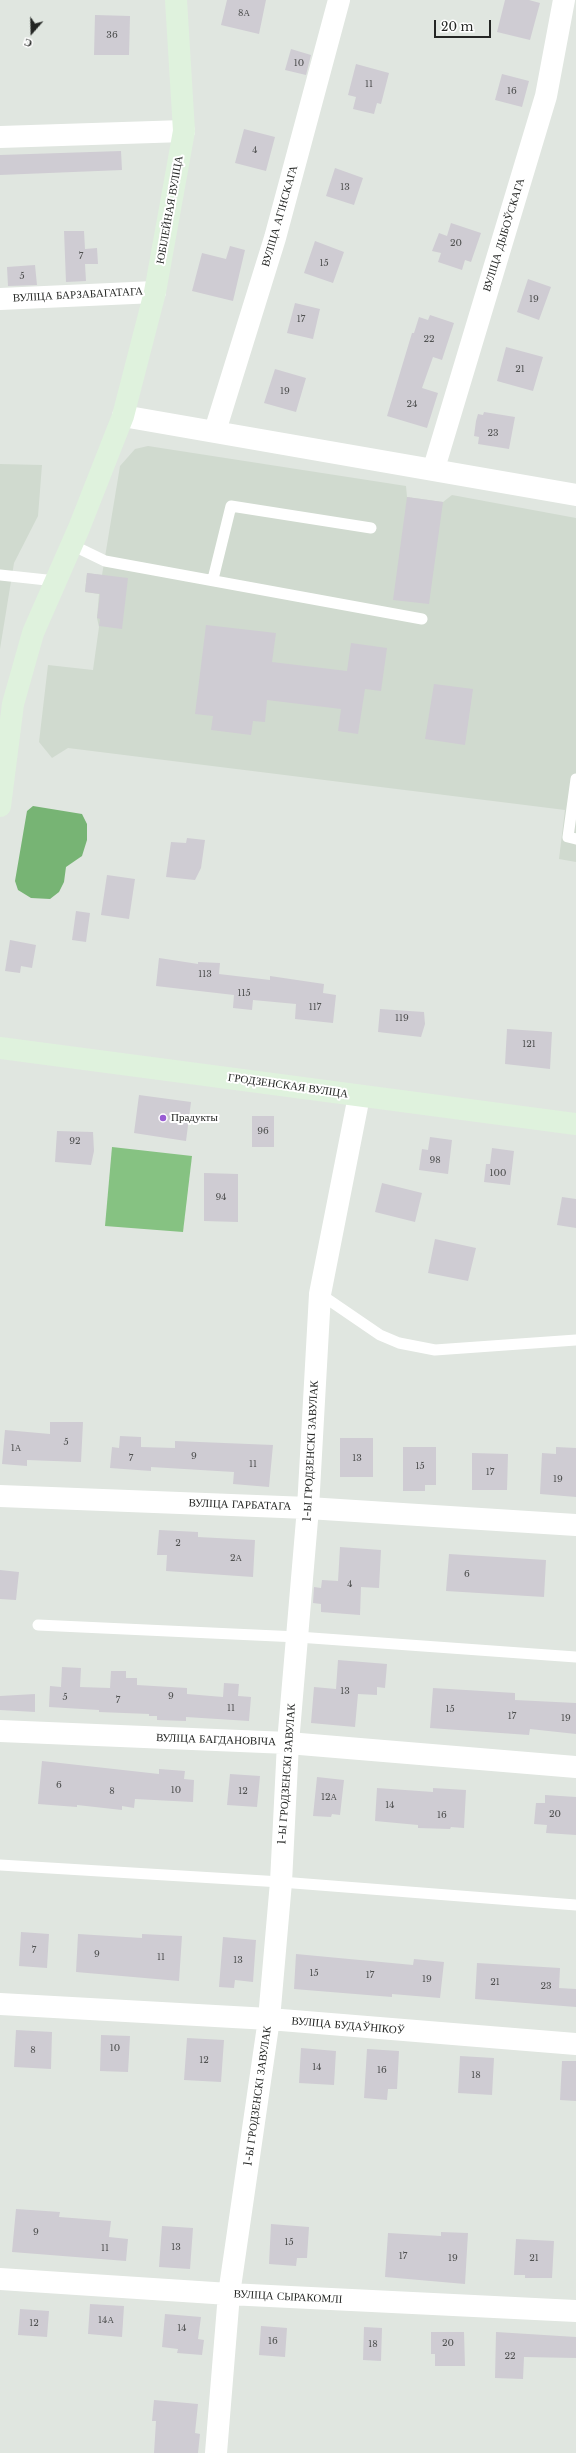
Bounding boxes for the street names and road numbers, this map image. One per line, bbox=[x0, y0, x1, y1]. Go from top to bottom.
street label: ЮБІЛЕЙНАЯ ВУЛІЦА bbox=[154, 155, 186, 265]
street label: ВУЛІЦА АГІНСКАГА bbox=[259, 164, 301, 268]
street label: ВУЛІЦА ДЫБОЎСКАГА bbox=[480, 177, 528, 293]
street label: ВУЛІЦА БАРЗАБАГАТАГА bbox=[13, 285, 143, 305]
street label: ГРОДЗЕНСКАЯ ВУЛІЦА bbox=[227, 1071, 349, 1101]
street label: 1-Ы ГРОДЗЕНСКІ ЗАВУЛАК bbox=[301, 1380, 321, 1522]
street label: ВУЛІЦА ГАРБАТАГА bbox=[188, 1497, 292, 1513]
street label: 1-Ы ГРОДЗЕНСКІ ЗАВУЛАК bbox=[275, 1703, 299, 1845]
street label: ВУЛІЦА БАГДАНОВІЧА bbox=[156, 1731, 276, 1749]
street label: ВУЛІЦА БУДАЎНІКОЎ bbox=[291, 2014, 405, 2038]
street label: 1-Ы ГРОДЗЕНСКІ ЗАВУЛАК bbox=[242, 2025, 274, 2167]
street label: ВУЛІЦА СЫРАКОМЛІ bbox=[233, 2288, 343, 2306]

